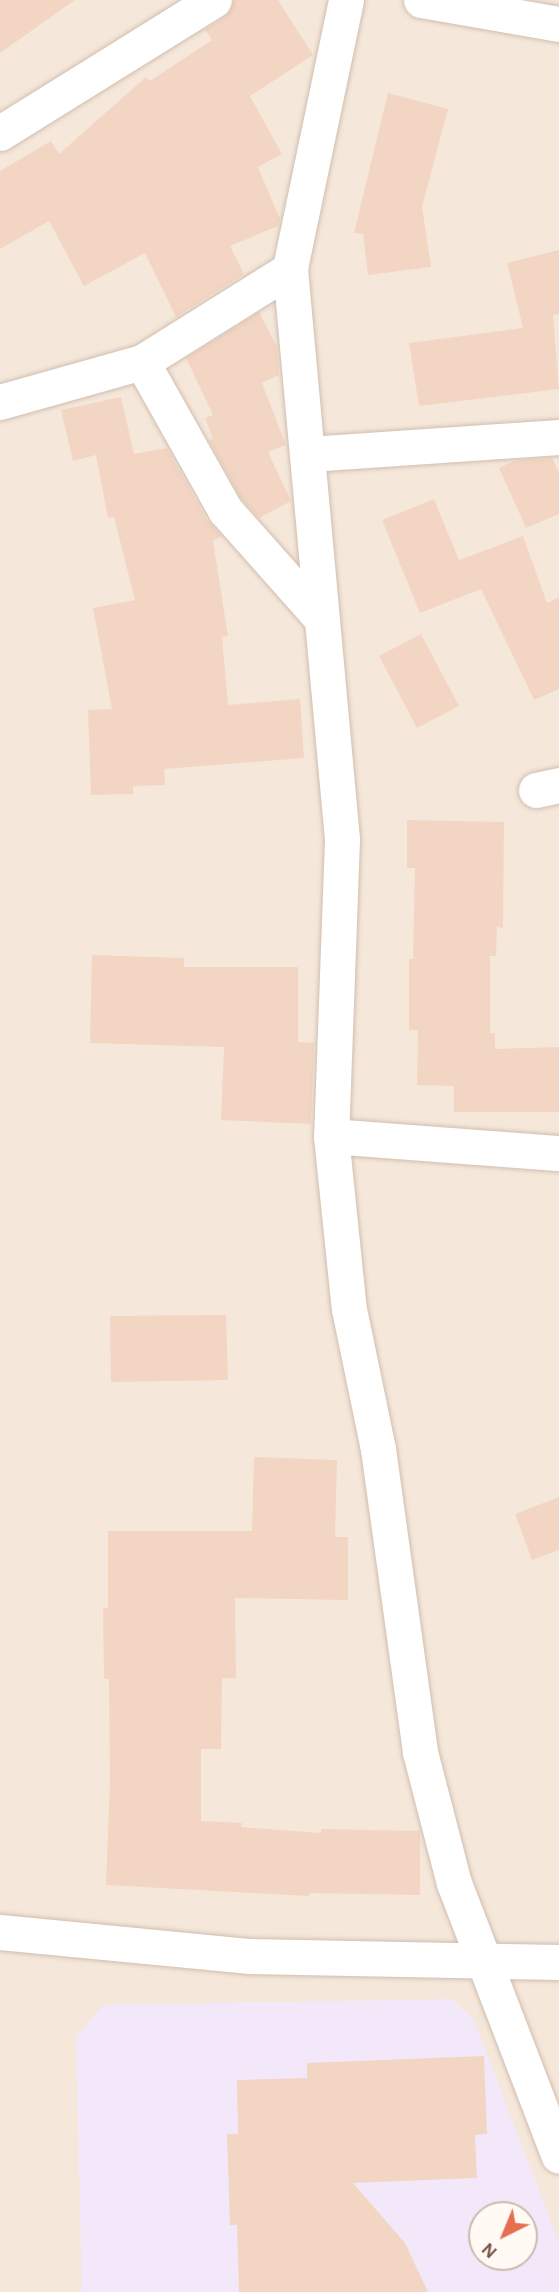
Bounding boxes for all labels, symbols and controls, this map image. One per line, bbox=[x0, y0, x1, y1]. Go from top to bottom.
north arrow bbox=[468, 2201, 538, 2271]
text: N bbox=[478, 2239, 501, 2262]

